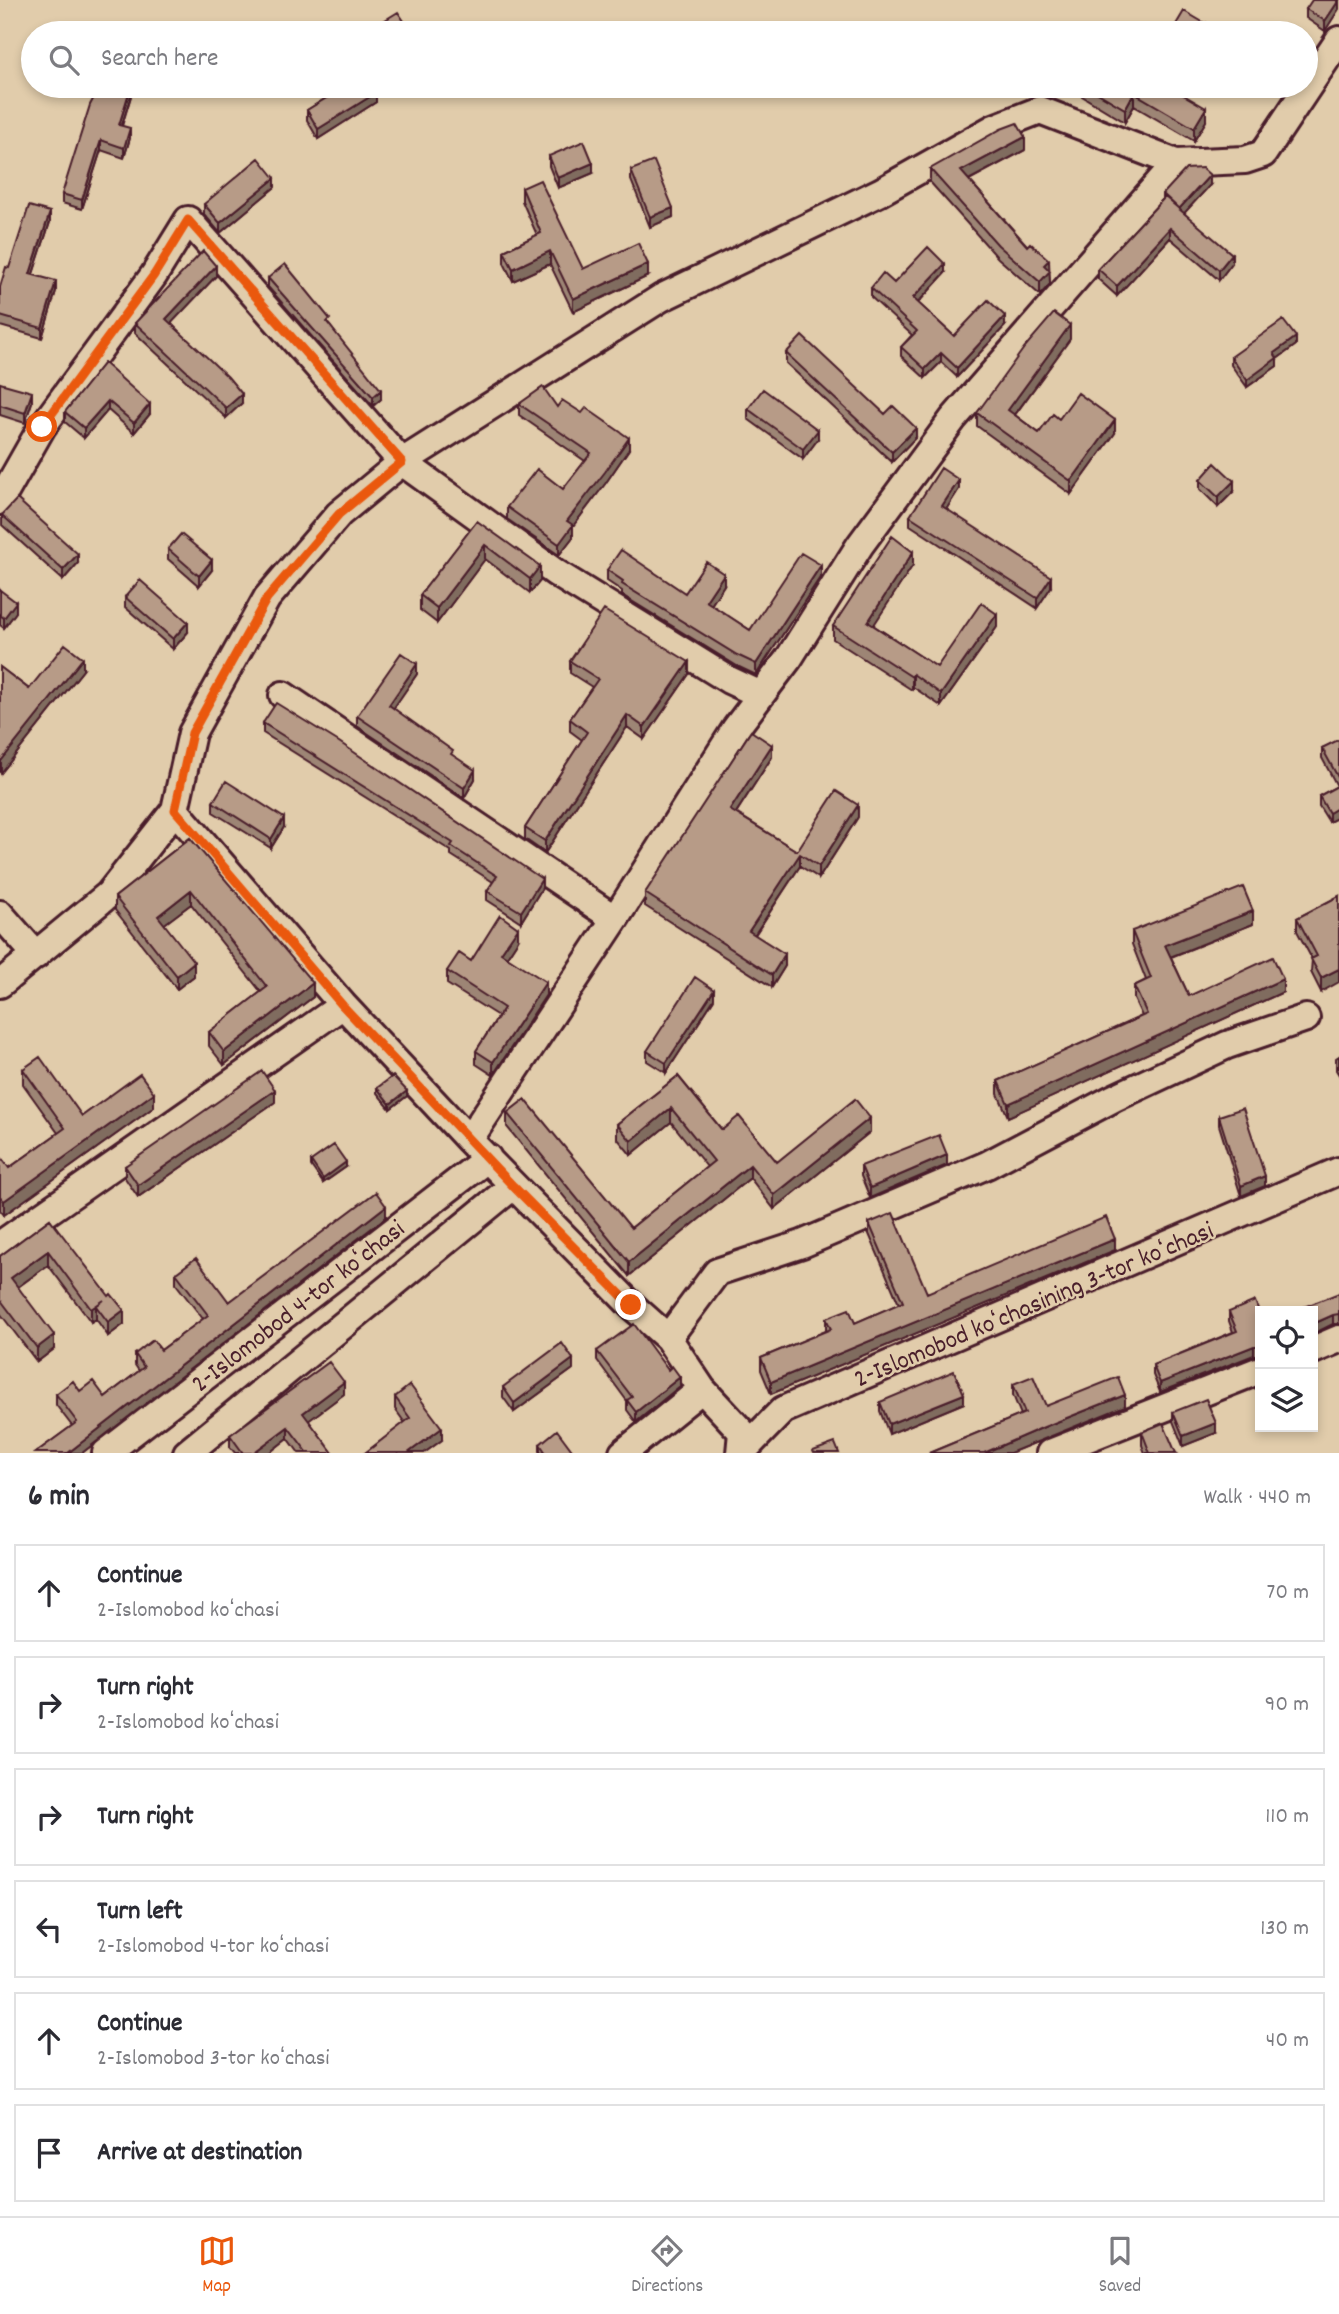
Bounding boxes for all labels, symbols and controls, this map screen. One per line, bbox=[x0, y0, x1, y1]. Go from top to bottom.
search box bbox=[21, 21, 1318, 98]
icon: search bbox=[45, 41, 83, 79]
text: Search here bbox=[101, 41, 219, 78]
route start bbox=[26, 411, 57, 442]
street label: 2-Islomobod 4-tor koʻchasi bbox=[184, 1212, 414, 1403]
street label: 2-Islomobod koʻchasining 3-tor koʻchasi bbox=[849, 1213, 1220, 1399]
route end bbox=[615, 1289, 646, 1320]
map controls bbox=[1255, 1306, 1318, 1432]
button: locate bbox=[1255, 1306, 1318, 1369]
button: layers bbox=[1255, 1369, 1318, 1432]
text: 6 min bbox=[28, 1477, 90, 1520]
text: Walk · 440 m bbox=[1204, 1482, 1311, 1515]
text: Continue bbox=[97, 1558, 182, 1595]
icon: ahead bbox=[30, 1574, 68, 1612]
text: 70 m bbox=[1267, 1577, 1309, 1610]
text: 2-Islomobod koʻchasi bbox=[97, 1595, 279, 1628]
text: Turn right bbox=[97, 1670, 194, 1707]
icon: right bbox=[30, 1686, 68, 1724]
text: 90 m bbox=[1265, 1689, 1309, 1722]
text: 2-Islomobod koʻchasi bbox=[97, 1707, 279, 1740]
icon: right bbox=[30, 1798, 68, 1836]
text: Turn right bbox=[97, 1799, 194, 1836]
text: 110 m bbox=[1265, 1801, 1309, 1834]
text: Turn left bbox=[97, 1894, 183, 1931]
icon: left bbox=[30, 1910, 68, 1948]
text: 130 m bbox=[1260, 1913, 1309, 1946]
text: 2-Islomobod 4-tor koʻchasi bbox=[97, 1931, 329, 1964]
text: Continue bbox=[97, 2006, 182, 2043]
icon: ahead bbox=[30, 2022, 68, 2060]
text: 40 m bbox=[1266, 2025, 1309, 2058]
text: 2-Islomobod 3-tor koʻchasi bbox=[97, 2043, 330, 2076]
icon: arrive bbox=[30, 2134, 68, 2172]
text: Arrive at destination bbox=[97, 2135, 302, 2172]
tab: Map bbox=[198, 2232, 236, 2301]
tab: Directions bbox=[631, 2232, 703, 2301]
tab: Saved bbox=[1099, 2232, 1141, 2301]

